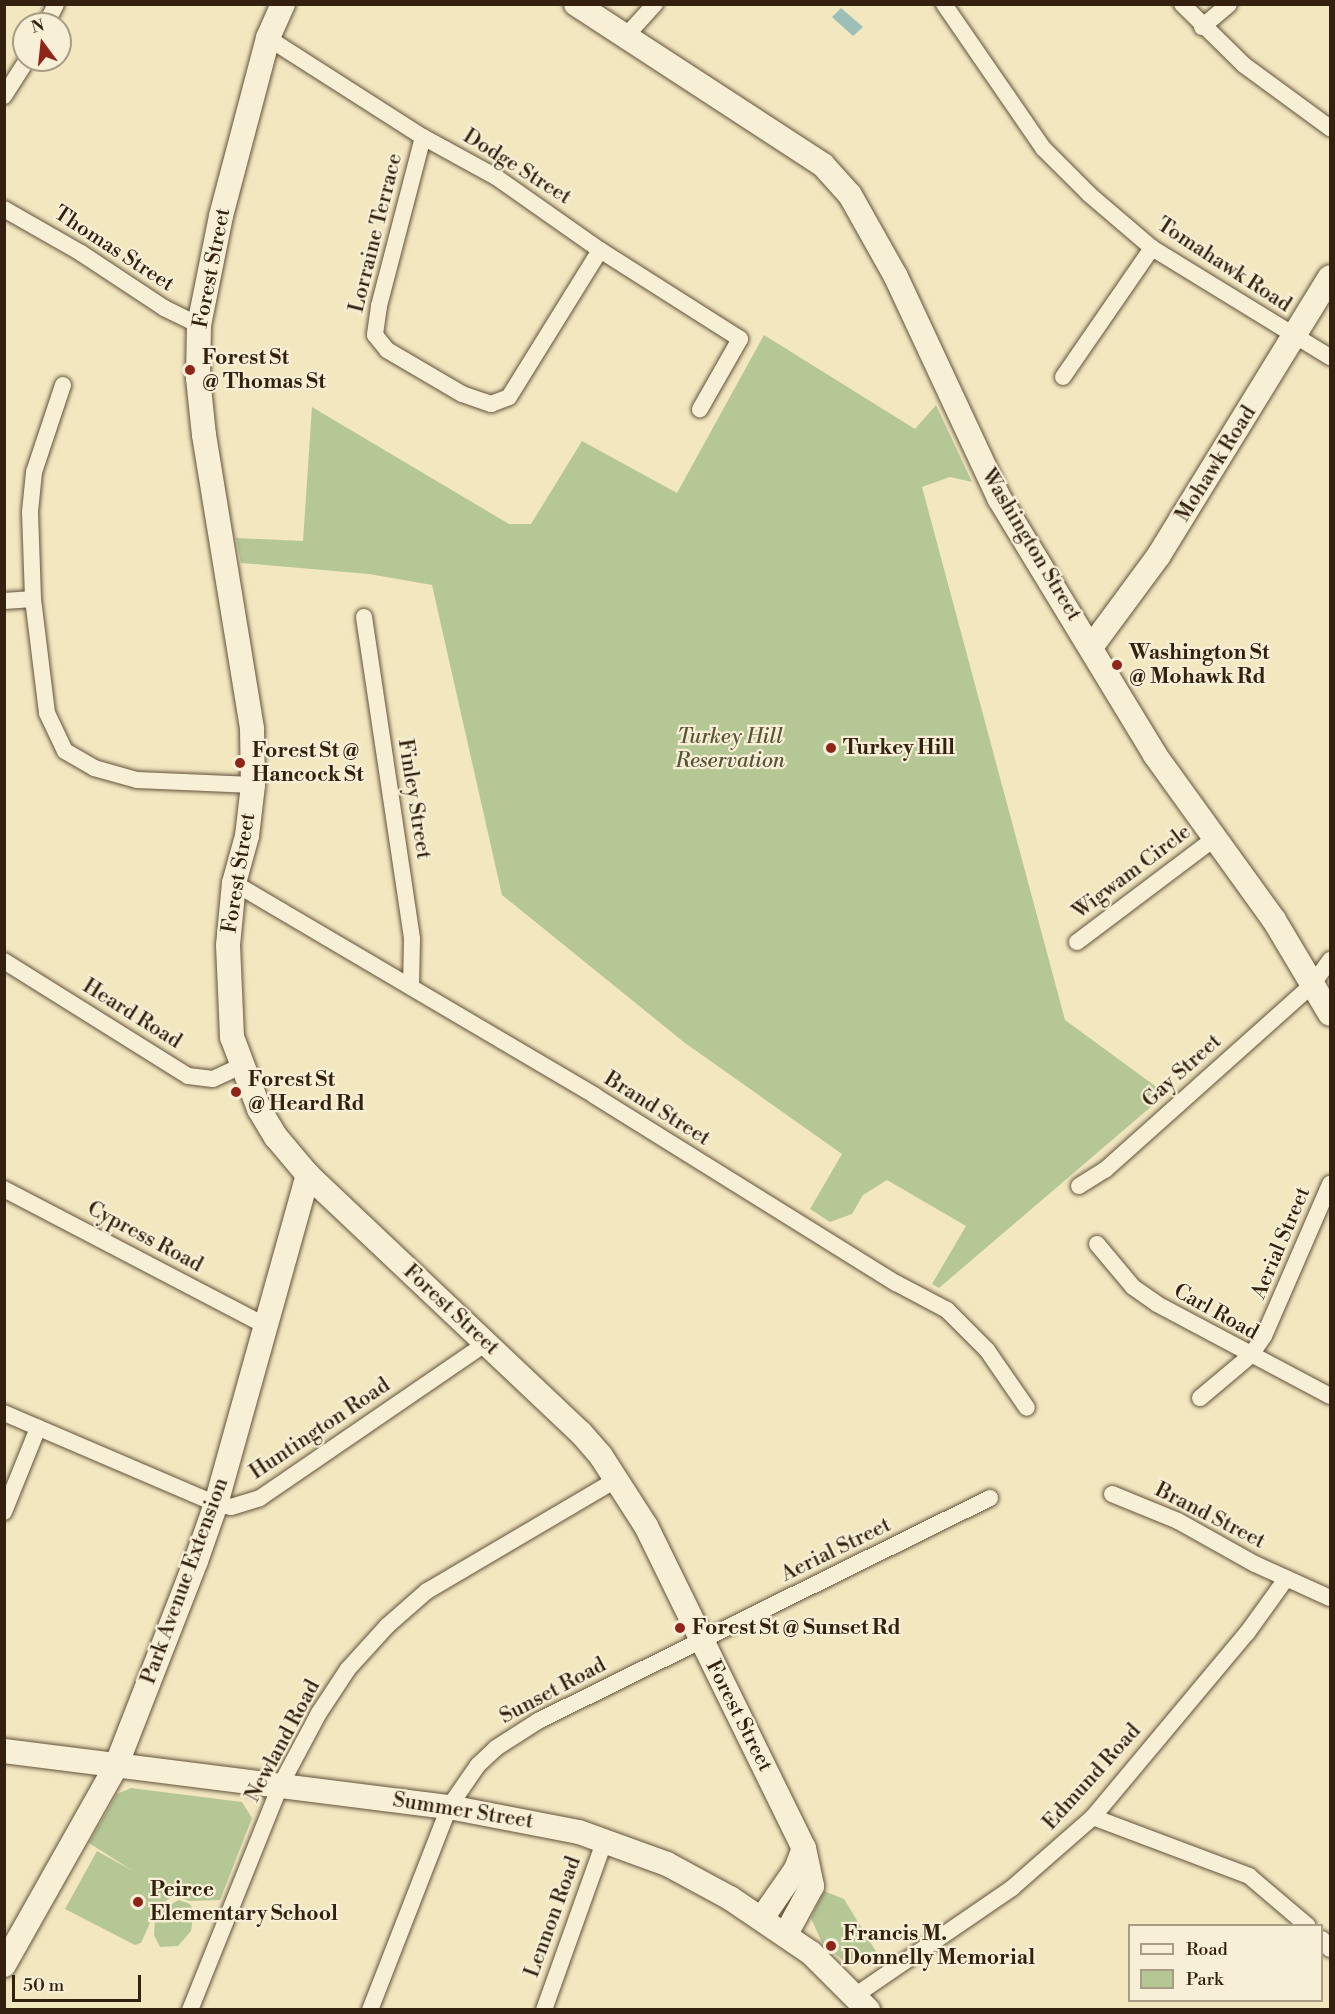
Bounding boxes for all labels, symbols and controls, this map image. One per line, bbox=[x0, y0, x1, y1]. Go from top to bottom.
north arrow bbox=[12, 12, 72, 72]
text: N bbox=[29, 15, 47, 38]
street label: Dodge Street bbox=[458, 124, 576, 210]
street label: Lorraine Terrace bbox=[344, 151, 408, 315]
street label: Thomas Street bbox=[49, 201, 179, 297]
street label: Forest Street bbox=[188, 206, 236, 330]
street label: Tomahawk Road bbox=[1152, 212, 1296, 318]
place label: Forest St @ Thomas St bbox=[202, 345, 326, 395]
marker: Forest St @ Thomas St bbox=[183, 363, 197, 377]
street label: Mohawk Road bbox=[1170, 401, 1262, 527]
street label: Washington Street bbox=[976, 464, 1086, 626]
place label: Washington St @ Mohawk Rd bbox=[1129, 640, 1269, 690]
marker: Washington St @ Mohawk Rd bbox=[1110, 658, 1124, 672]
park label: Turkey Hill Reservation bbox=[675, 724, 785, 774]
place label: Turkey Hill bbox=[843, 735, 955, 761]
street label: Finley Street bbox=[392, 737, 436, 861]
place label: Forest St @ Hancock St bbox=[252, 738, 364, 788]
marker: Turkey Hill bbox=[824, 741, 838, 755]
marker: Forest St @ Hancock St bbox=[233, 756, 247, 770]
street label: Forest Street bbox=[217, 811, 261, 935]
street label: Wigwam Circle bbox=[1068, 819, 1196, 925]
street label: Heard Road bbox=[78, 974, 186, 1054]
street label: Gay Street bbox=[1137, 1029, 1227, 1113]
street label: Brand Street bbox=[599, 1066, 715, 1152]
place label: Forest St @ Heard Rd bbox=[248, 1067, 365, 1117]
marker: Forest St @ Heard Rd bbox=[229, 1085, 243, 1099]
street label: Aerial Street bbox=[1246, 1183, 1316, 1303]
street label: Cypress Road bbox=[83, 1196, 207, 1278]
street label: Forest Street bbox=[398, 1259, 504, 1361]
street label: Carl Road bbox=[1169, 1278, 1263, 1346]
street label: Huntington Road bbox=[245, 1373, 395, 1485]
street label: Park Avenue Extension bbox=[136, 1474, 234, 1688]
street label: Brand Street bbox=[1151, 1477, 1269, 1555]
street label: Aerial Street bbox=[777, 1513, 895, 1587]
place label: Forest St @ Sunset Rd bbox=[692, 1615, 901, 1641]
marker: Forest St @ Sunset Rd bbox=[673, 1621, 687, 1635]
street label: Sunset Road bbox=[496, 1652, 610, 1730]
street label: Forest Street bbox=[700, 1656, 778, 1776]
street label: Newland Road bbox=[240, 1676, 326, 1806]
street label: Edmund Road bbox=[1038, 1719, 1146, 1835]
street label: Summer Street bbox=[391, 1787, 535, 1835]
street label: Lennon Road bbox=[519, 1853, 587, 1981]
place label: Peirce Elementary School bbox=[150, 1877, 338, 1927]
marker: Peirce Elementary School bbox=[131, 1895, 145, 1909]
place label: Francis M. Donnelly Memorial bbox=[843, 1921, 1035, 1971]
legend bbox=[1128, 1924, 1323, 2002]
text: Road bbox=[1186, 1938, 1228, 1961]
marker: Francis M. Donnelly Memorial bbox=[824, 1939, 838, 1953]
scale bar bbox=[15, 1963, 144, 2001]
text: Park bbox=[1186, 1968, 1223, 1991]
text: 50 m bbox=[23, 1974, 64, 1997]

